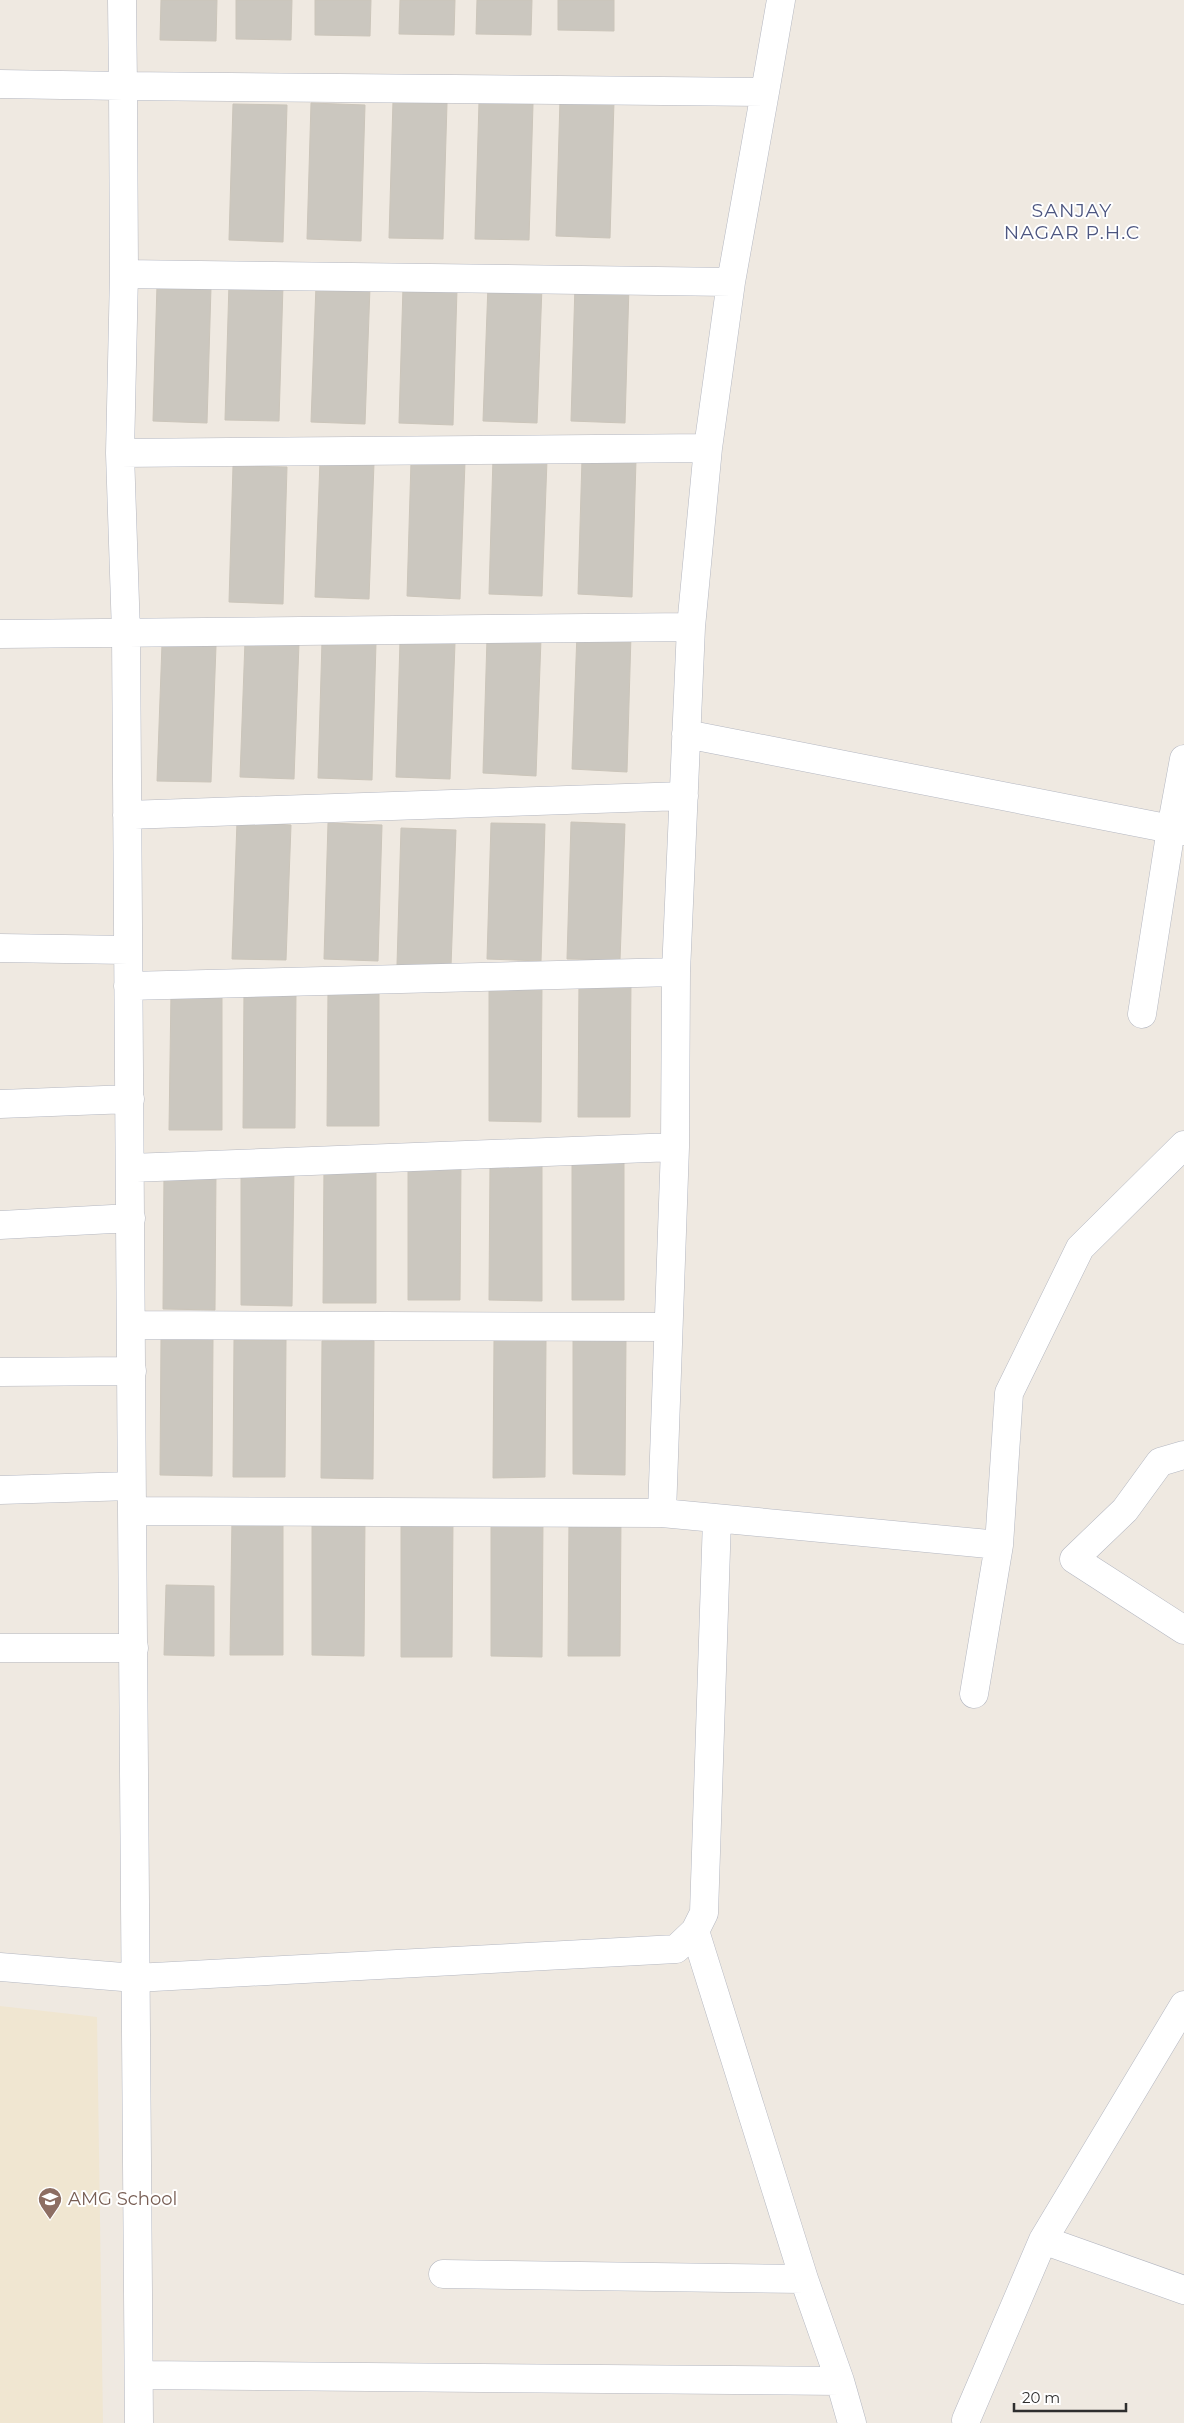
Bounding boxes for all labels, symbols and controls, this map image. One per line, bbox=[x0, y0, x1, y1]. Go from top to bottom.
district label: SANJAY NAGAR P.H.C bbox=[1004, 199, 1140, 244]
school or university icon: AMG School bbox=[37, 2186, 63, 2220]
place label: AMG School bbox=[68, 2188, 177, 2210]
scale bar bbox=[1014, 2380, 1126, 2412]
text: 20 m bbox=[1022, 2388, 1060, 2407]

